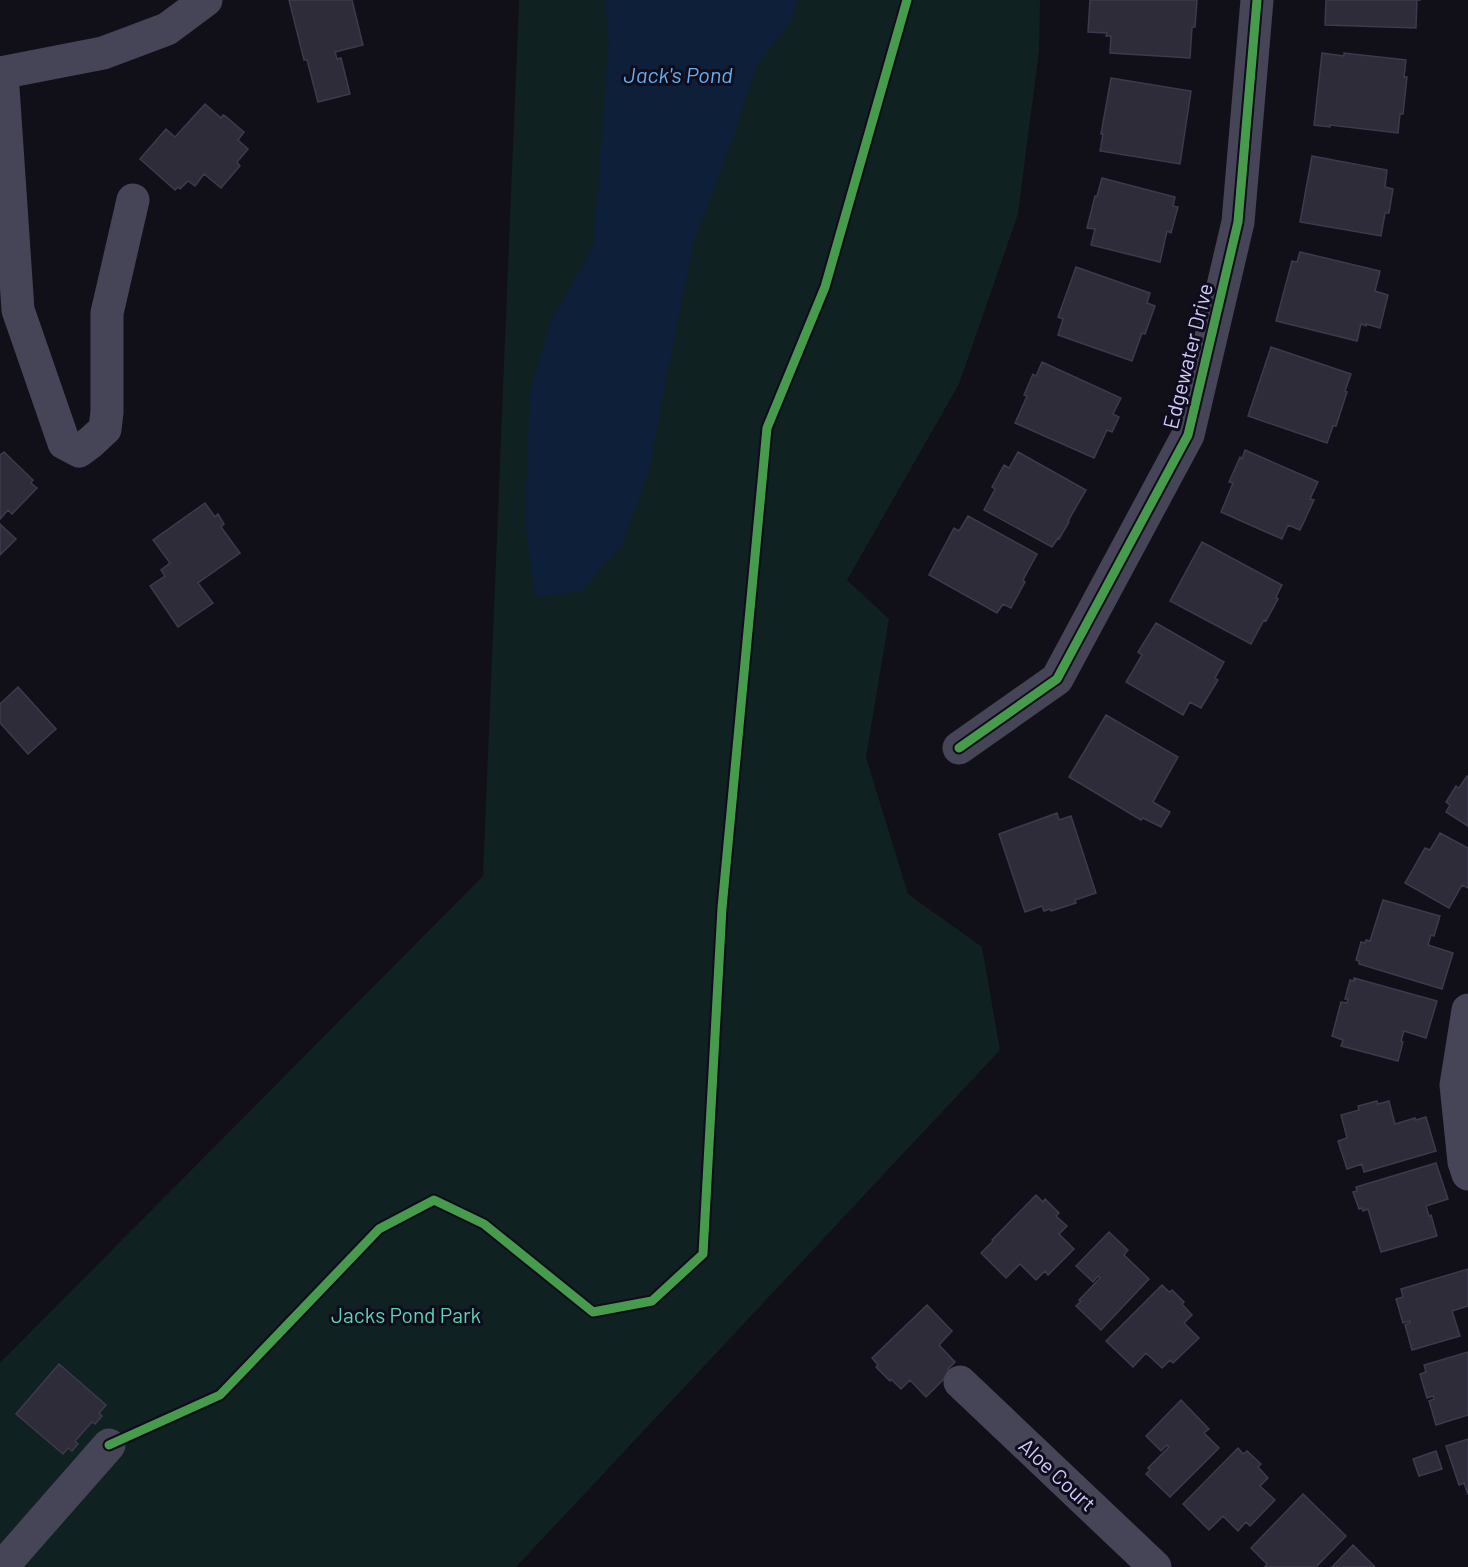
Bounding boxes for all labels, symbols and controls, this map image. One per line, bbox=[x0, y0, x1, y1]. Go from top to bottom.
water label: Jack's Pond bbox=[623, 61, 733, 87]
street label: Edgewater Drive bbox=[1157, 281, 1217, 431]
park label: Jacks Pond Park bbox=[331, 1302, 481, 1327]
street label: Aloe Court bbox=[1015, 1432, 1101, 1516]

